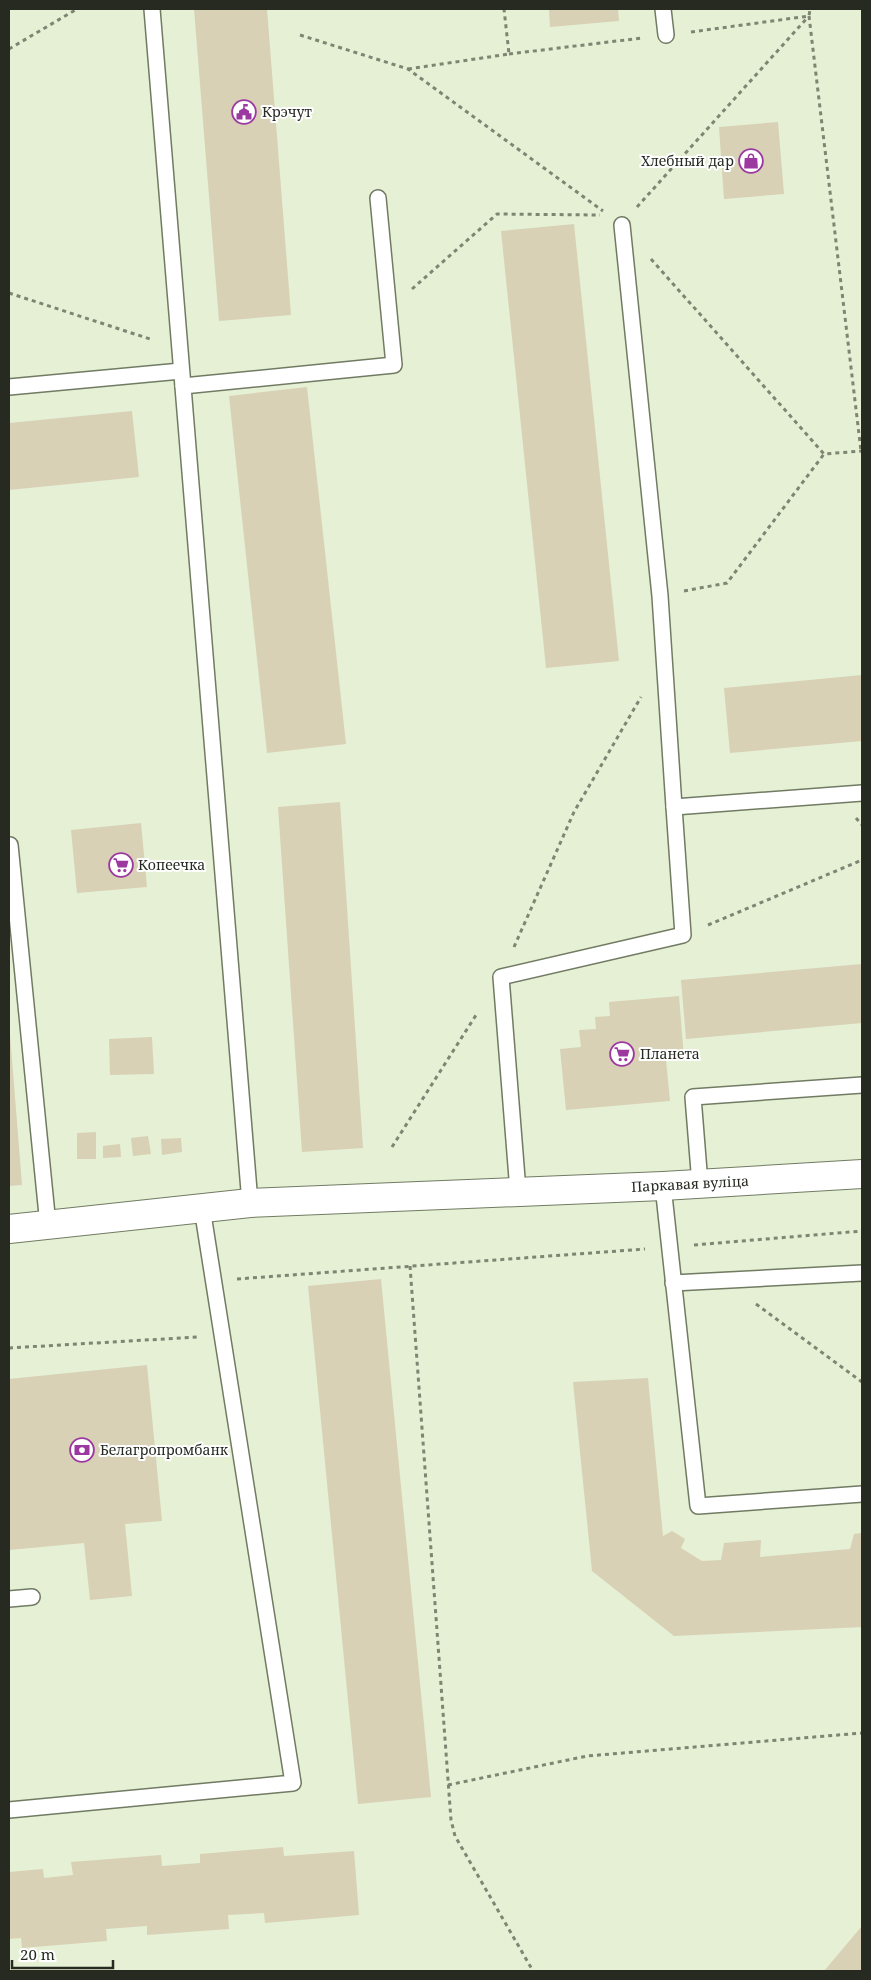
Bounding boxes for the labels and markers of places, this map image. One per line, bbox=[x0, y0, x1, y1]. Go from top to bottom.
public building icon: Крэчут bbox=[231, 99, 257, 125]
place label: Крэчут bbox=[262, 102, 313, 121]
shop icon: Хлебный дар bbox=[738, 148, 764, 174]
place label: Хлебный дар bbox=[641, 151, 734, 170]
supermarket icon: Копеечка bbox=[108, 852, 134, 878]
place label: Копеечка bbox=[138, 855, 205, 874]
supermarket icon: Планета bbox=[609, 1041, 635, 1067]
place label: Планета bbox=[640, 1044, 700, 1063]
bank icon: Белагропромбанк bbox=[69, 1437, 95, 1463]
place label: Белагропромбанк bbox=[100, 1440, 229, 1459]

